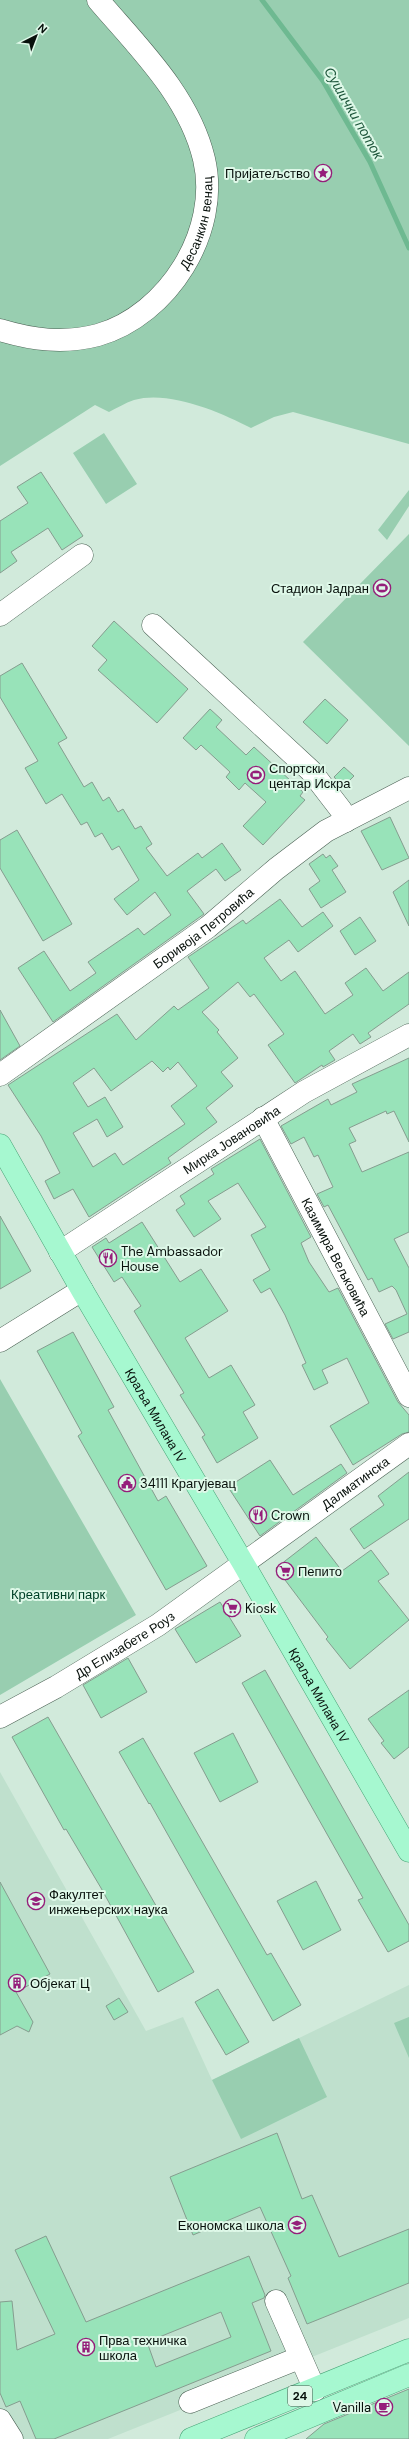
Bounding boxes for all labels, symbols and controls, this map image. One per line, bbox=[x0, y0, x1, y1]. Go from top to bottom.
north arrow bbox=[16, 16, 56, 56]
text: N bbox=[35, 21, 50, 36]
water label: Сушички поток bbox=[320, 64, 388, 163]
place icon: Пријатељство bbox=[313, 163, 333, 183]
place label: Пријатељство bbox=[225, 165, 310, 182]
street label: Десанкин венац bbox=[176, 175, 216, 273]
sports icon: Стадион Јадран bbox=[372, 578, 392, 598]
place label: Стадион Јадран bbox=[271, 580, 369, 597]
place label: Спортски центар Искра bbox=[269, 760, 351, 792]
sports icon: Спортски центар Искра bbox=[246, 765, 266, 785]
street label: Боривоја Петровића bbox=[150, 883, 258, 972]
street label: Мирка Јовановића bbox=[180, 1102, 284, 1178]
street label: Казимира Вељковића bbox=[297, 1195, 374, 1320]
place label: The Ambassador House bbox=[121, 1243, 223, 1275]
restaurant icon: The Ambassador House bbox=[98, 1248, 118, 1268]
street label: Краља Милана IV bbox=[121, 1365, 190, 1466]
street label: Далматинска bbox=[318, 1453, 393, 1513]
public building icon: 34111 Крагујевац bbox=[117, 1473, 137, 1493]
place label: 34111 Крагујевац bbox=[140, 1475, 237, 1492]
restaurant icon: Crown bbox=[248, 1505, 268, 1525]
place label: Crown bbox=[271, 1507, 310, 1524]
supermarket icon: Пепито bbox=[275, 1561, 295, 1581]
place label: Пепито bbox=[298, 1563, 342, 1580]
park label: Креативни парк bbox=[11, 1586, 105, 1603]
supermarket icon: Kiosk bbox=[222, 1598, 242, 1618]
place label: Kiosk bbox=[245, 1600, 277, 1617]
street label: Др Елизабете Роуз bbox=[72, 1608, 178, 1683]
street label: Краља Милана IV bbox=[285, 1645, 353, 1746]
place label: Факултет инжењерских наука bbox=[49, 1886, 169, 1918]
school or university icon: Факултет инжењерских наука bbox=[26, 1891, 46, 1911]
building icon: Објекат Ц bbox=[7, 1973, 27, 1993]
place label: Објекат Ц bbox=[30, 1975, 90, 1992]
school or university icon: Економска школа bbox=[287, 2215, 307, 2235]
place label: Економска школа bbox=[178, 2217, 285, 2234]
place label: Прва техничка школа bbox=[99, 2332, 187, 2364]
building icon: Прва техничка школа bbox=[76, 2337, 96, 2357]
road number: 24 bbox=[288, 2386, 312, 2406]
cafe icon: Vanilla bbox=[374, 2397, 394, 2417]
place label: Vanilla bbox=[333, 2399, 371, 2416]

